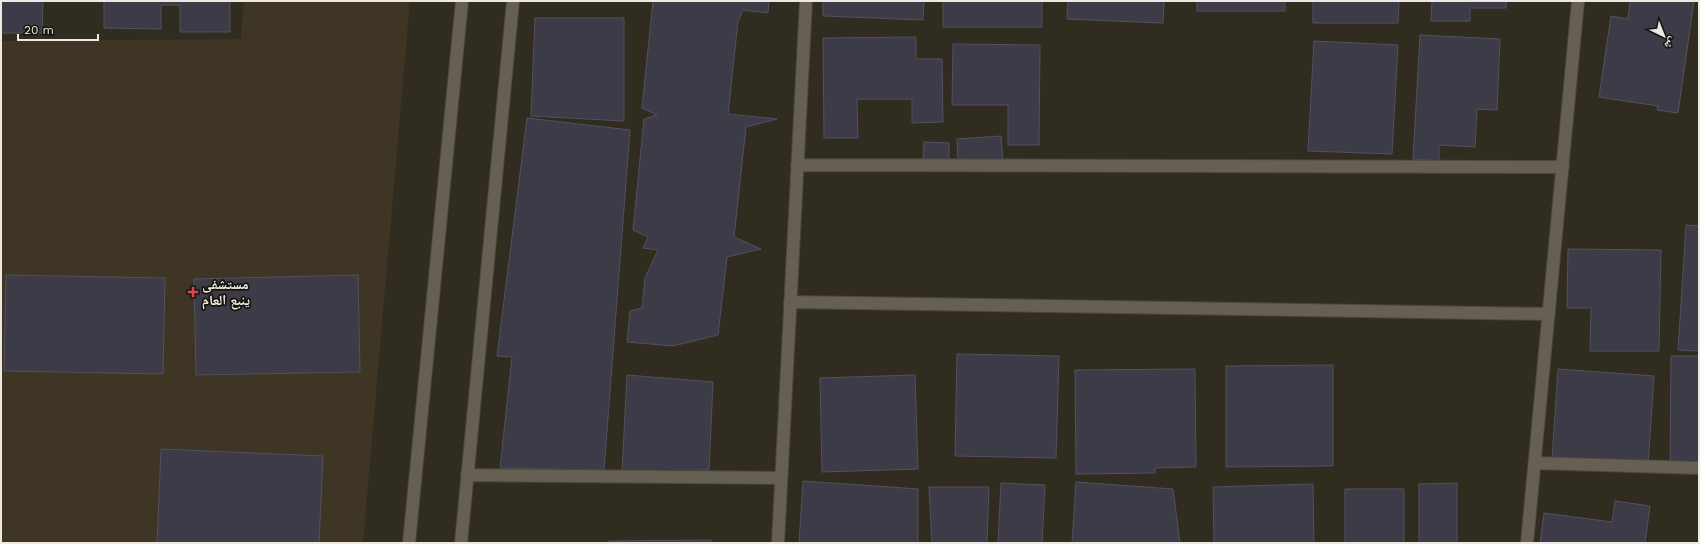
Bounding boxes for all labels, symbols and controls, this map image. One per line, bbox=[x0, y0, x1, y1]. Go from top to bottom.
scale bar bbox=[18, 16, 98, 42]
north arrow bbox=[1644, 16, 1684, 56]
text: 20 m bbox=[24, 23, 54, 37]
text: ش bbox=[1661, 33, 1679, 52]
place label: مستشفى ينبع العام bbox=[202, 276, 250, 310]
marker: مستشفى ينبع العام bbox=[187, 286, 199, 298]

